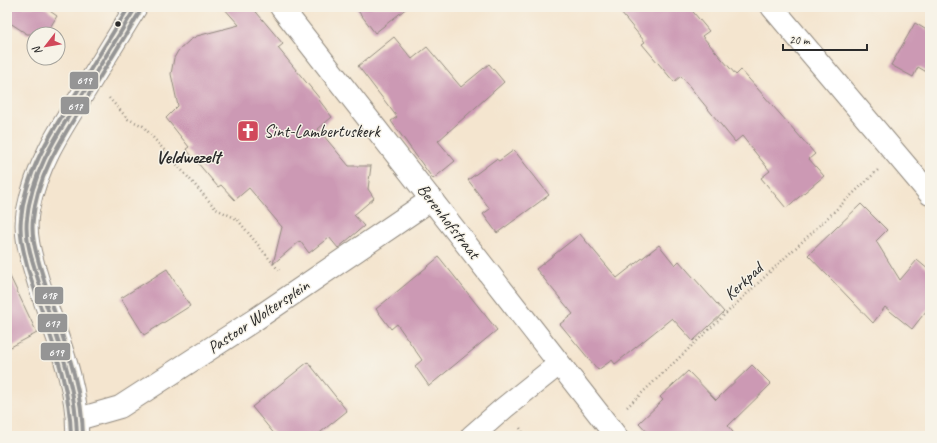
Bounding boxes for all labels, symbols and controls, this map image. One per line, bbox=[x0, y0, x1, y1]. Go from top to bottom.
unlabelled marker bbox=[113, 19, 123, 29]
north arrow bbox=[26, 26, 66, 66]
scale bar bbox=[783, 26, 867, 52]
text: 20 m bbox=[789, 32, 811, 48]
text: N bbox=[29, 43, 45, 58]
line badge: 619 bbox=[69, 71, 99, 90]
text: 619 bbox=[77, 73, 93, 87]
line badge: 617 bbox=[60, 96, 90, 115]
text: 617 bbox=[67, 99, 84, 113]
church icon: Sint-Lambertuskerk bbox=[235, 118, 261, 144]
place label: Sint-Lambertuskerk bbox=[264, 121, 381, 142]
district label: Veldwezelt bbox=[156, 145, 223, 169]
street label: Berenhofstraat bbox=[413, 180, 486, 265]
street label: Kerkpad bbox=[720, 257, 769, 305]
street label: Pastoor Woltersplein bbox=[203, 274, 314, 358]
line badge: 618 bbox=[34, 286, 64, 305]
text: 618 bbox=[41, 288, 59, 302]
line badge: 617 bbox=[37, 313, 68, 333]
text: 617 bbox=[44, 316, 61, 330]
line badge: 619 bbox=[40, 342, 71, 361]
text: 619 bbox=[49, 345, 65, 359]

